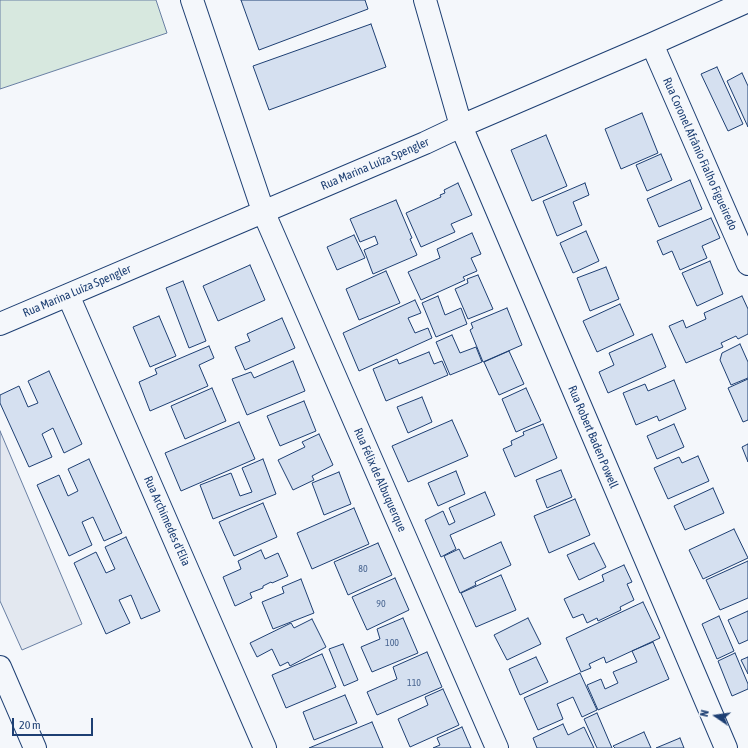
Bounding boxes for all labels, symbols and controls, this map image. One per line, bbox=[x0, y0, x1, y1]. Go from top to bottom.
street label: Rua Coronel Afrânio Fialho Figueiredo bbox=[660, 75, 740, 233]
street label: Rua Marina Luíza Spengler bbox=[319, 135, 431, 193]
street label: Rua Marina Luíza Spengler bbox=[21, 262, 133, 320]
street label: Rua Robert Baden Powell bbox=[565, 383, 621, 491]
street label: Rua Félix de Albuquerque bbox=[351, 426, 409, 534]
street label: Rua Archimedes d'Elia bbox=[141, 474, 193, 568]
house number: 80 bbox=[358, 563, 368, 575]
house number: 90 bbox=[376, 598, 386, 610]
house number: 100 bbox=[385, 637, 399, 649]
house number: 110 bbox=[407, 677, 421, 689]
north arrow bbox=[696, 696, 736, 736]
text: N bbox=[698, 709, 711, 718]
scale bar bbox=[14, 710, 95, 736]
text: 20 m bbox=[19, 718, 41, 732]

